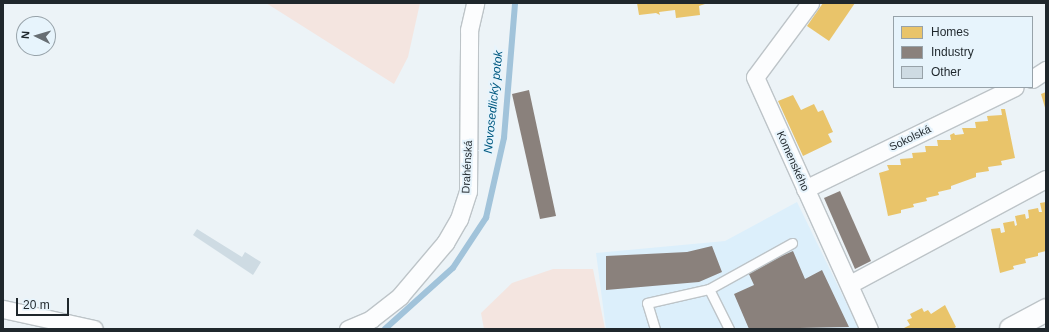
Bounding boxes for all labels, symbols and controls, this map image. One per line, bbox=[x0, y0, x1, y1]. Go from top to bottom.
north arrow bbox=[16, 16, 56, 56]
legend bbox=[893, 16, 1033, 88]
text: Homes bbox=[931, 25, 969, 39]
text: N bbox=[19, 31, 31, 40]
text: Industry bbox=[931, 45, 974, 59]
water label: Novosedlický potok bbox=[481, 50, 507, 154]
text: Other bbox=[931, 65, 961, 79]
street label: Sokolská bbox=[887, 122, 933, 154]
street label: Komenského bbox=[774, 129, 812, 193]
street label: Drahénská bbox=[459, 140, 475, 194]
scale bar bbox=[18, 290, 71, 316]
text: 20 m bbox=[23, 298, 50, 312]

